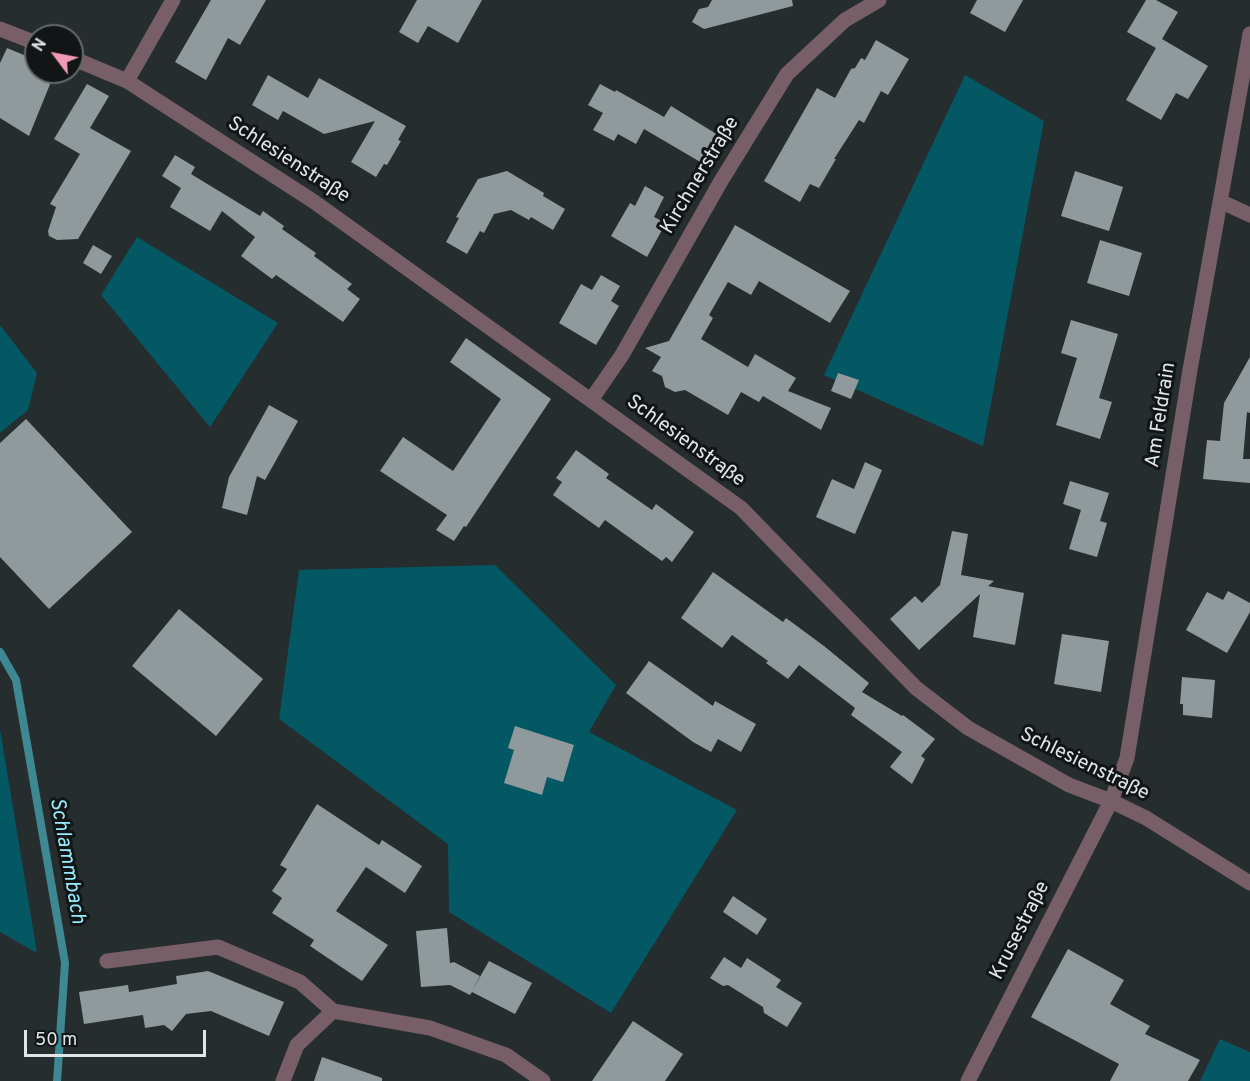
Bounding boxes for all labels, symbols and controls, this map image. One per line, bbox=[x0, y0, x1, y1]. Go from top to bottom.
north arrow bbox=[24, 24, 84, 84]
text: N bbox=[29, 35, 52, 56]
street label: Schlesienstraße bbox=[222, 113, 354, 209]
street label: Kirchnerstraße bbox=[657, 113, 745, 239]
street label: Am Feldrain bbox=[1142, 361, 1182, 469]
street label: Schlesienstraße bbox=[621, 391, 749, 493]
street label: Schlesienstraße bbox=[1015, 723, 1153, 807]
water label: Schlammbach bbox=[43, 796, 89, 926]
street label: Krusestraße bbox=[986, 878, 1056, 984]
scale bar bbox=[27, 1018, 208, 1056]
text: 50 m bbox=[35, 1029, 77, 1052]

